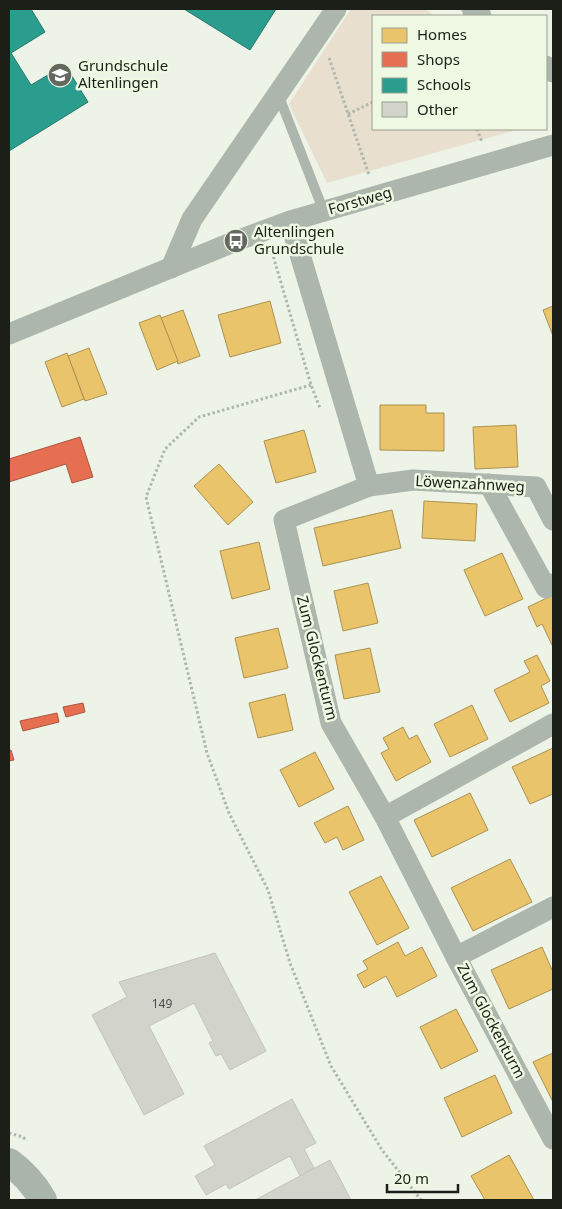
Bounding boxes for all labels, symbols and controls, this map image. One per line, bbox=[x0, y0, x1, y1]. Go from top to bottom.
legend bbox=[372, 15, 547, 130]
text: Homes bbox=[417, 24, 467, 44]
text: Shops bbox=[417, 49, 460, 69]
place label: Grundschule Altenlingen bbox=[78, 55, 168, 92]
school or university icon: Grundschule Altenlingen bbox=[47, 62, 73, 88]
text: Schools bbox=[417, 74, 471, 94]
text: Other bbox=[417, 99, 458, 119]
street label: Forstweg bbox=[326, 181, 394, 219]
place label: Altenlingen Grundschule bbox=[254, 221, 344, 258]
bus stop icon: Altenlingen Grundschule bbox=[223, 228, 249, 254]
street label: Löwenzahnweg bbox=[415, 470, 525, 496]
street label: Zum Glockenturm bbox=[293, 593, 343, 722]
street label: Zum Glockenturm bbox=[453, 960, 531, 1082]
house number: 149 bbox=[152, 995, 172, 1012]
scale bar bbox=[387, 1162, 458, 1194]
text: 20 m bbox=[394, 1168, 429, 1188]

